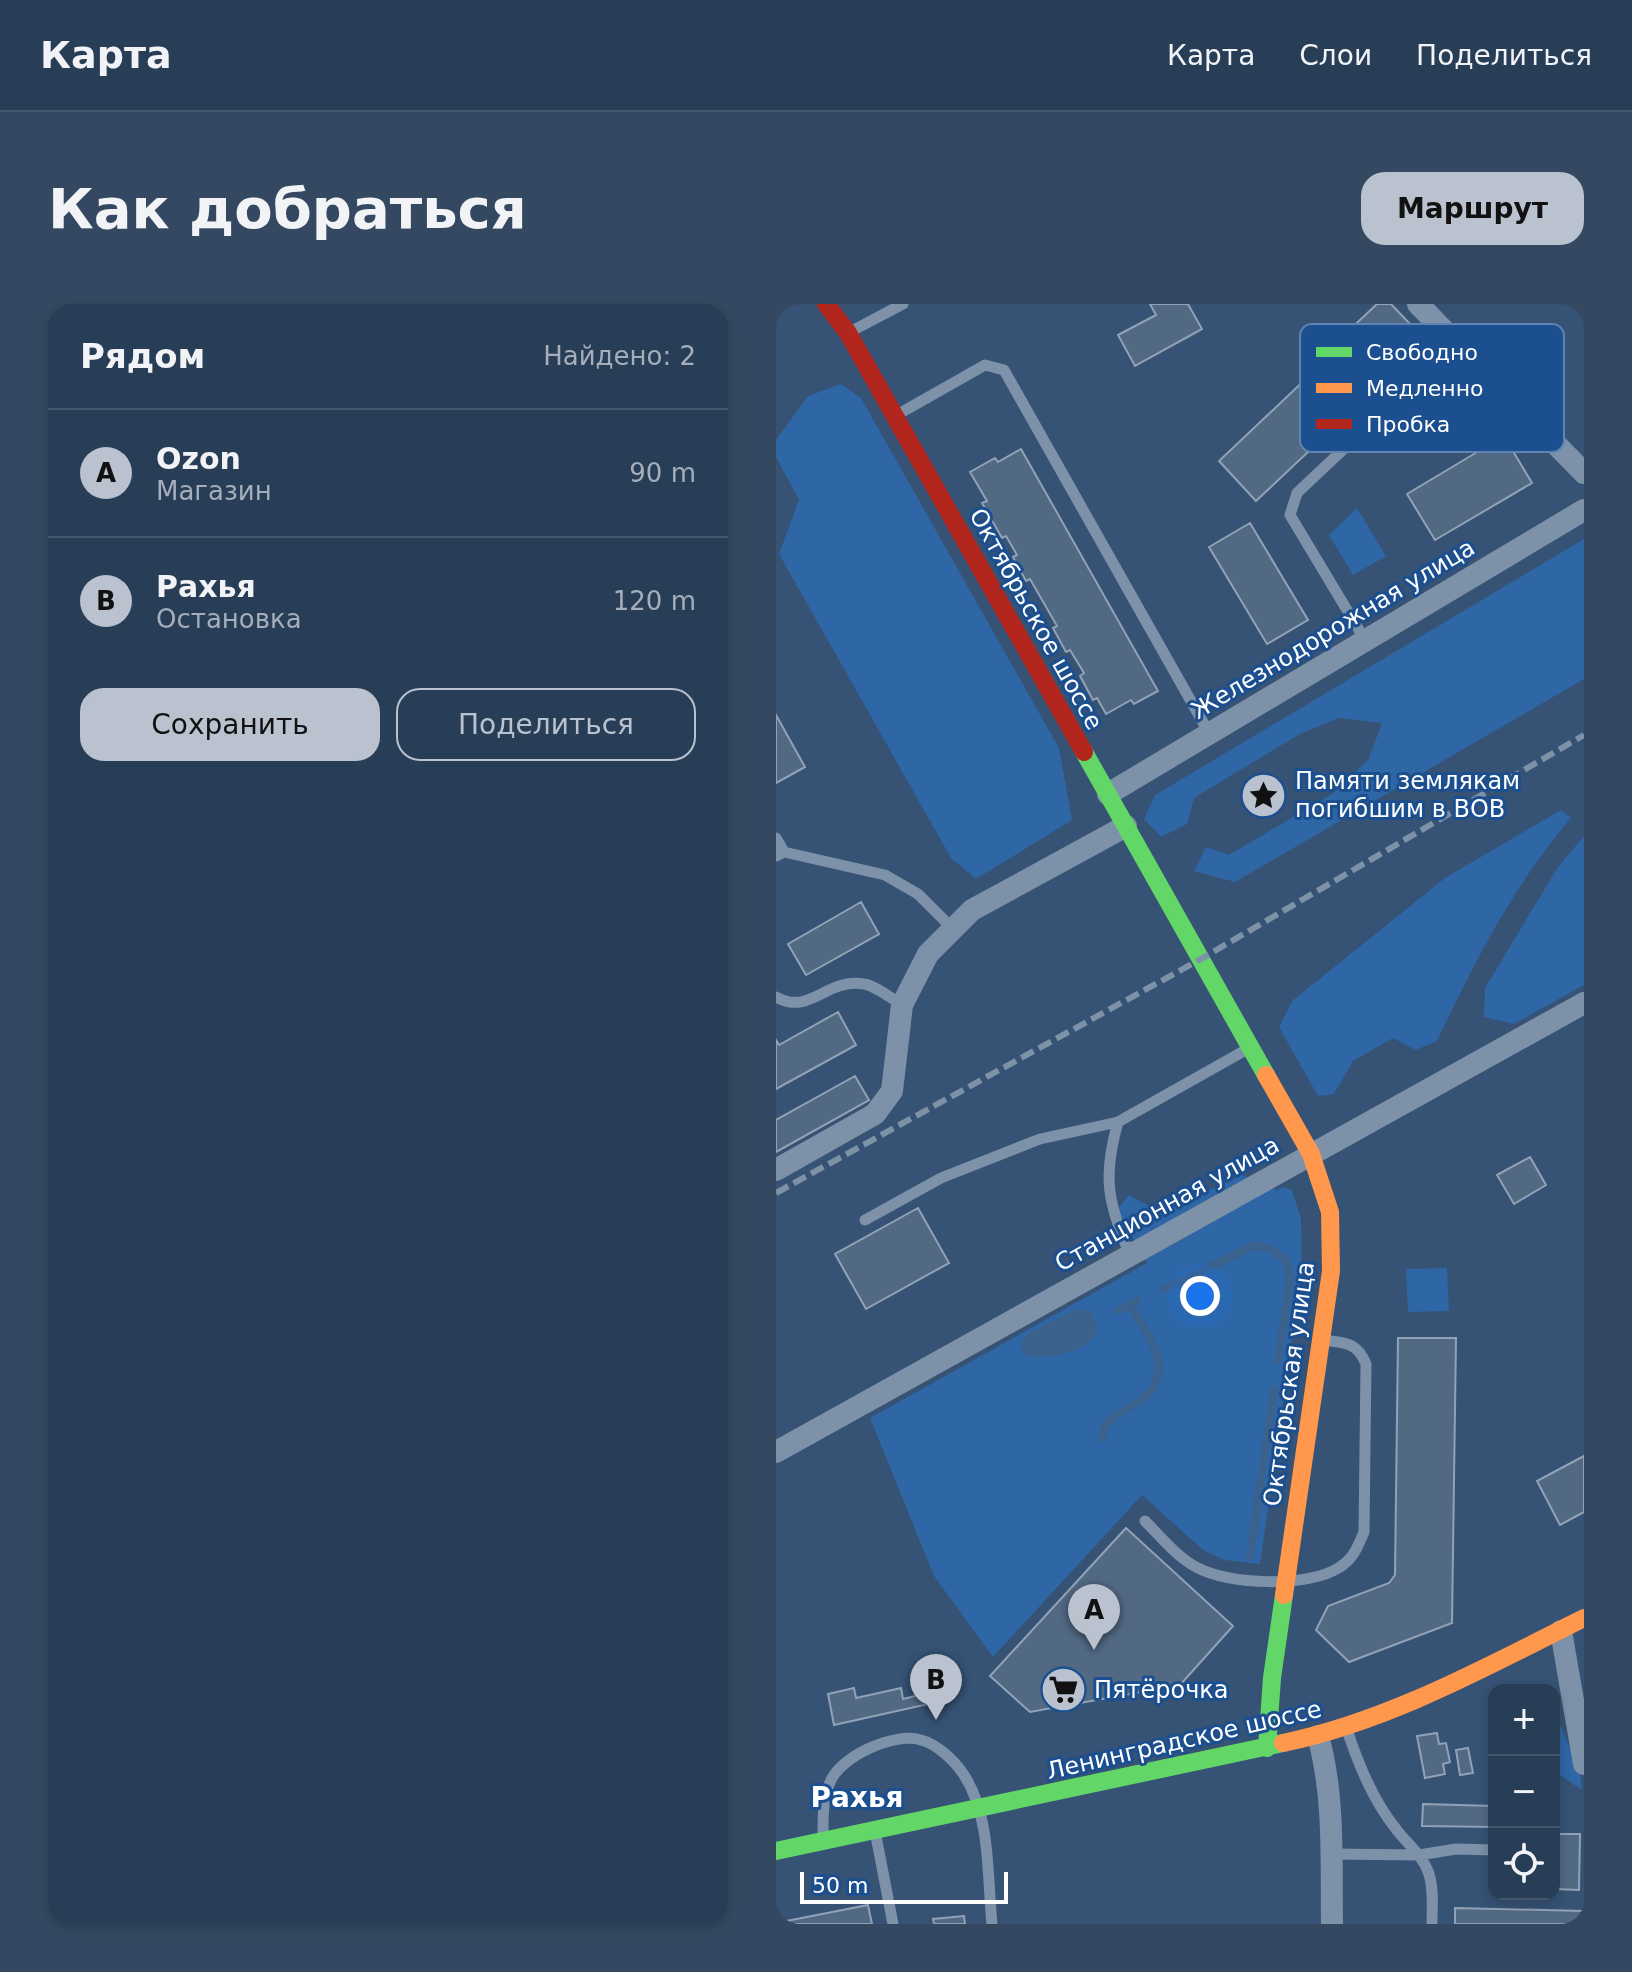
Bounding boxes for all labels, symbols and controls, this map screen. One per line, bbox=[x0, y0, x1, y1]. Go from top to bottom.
text: Карта bbox=[40, 33, 172, 77]
text: Карта bbox=[1167, 39, 1255, 72]
text: Слои bbox=[1299, 39, 1372, 72]
text: Поделиться bbox=[1416, 39, 1592, 72]
button: Маршрут bbox=[1361, 172, 1584, 245]
text: Как добраться bbox=[48, 176, 527, 241]
legend bbox=[1300, 324, 1564, 452]
text: Рядом bbox=[80, 336, 205, 376]
text: Свободно bbox=[1366, 340, 1478, 365]
text: Найдено: 2 bbox=[543, 341, 696, 371]
text: Медленно bbox=[1366, 376, 1484, 401]
text: Пробка bbox=[1366, 412, 1450, 437]
text: Ozon bbox=[156, 441, 241, 476]
text: A bbox=[96, 458, 116, 488]
text: 90 m bbox=[629, 458, 696, 488]
text: Магазин bbox=[156, 476, 272, 506]
street label: Октябрьское шоссе bbox=[964, 504, 1108, 734]
street label: Железнодорожная улица bbox=[1186, 533, 1480, 725]
text: Рахья bbox=[156, 569, 256, 604]
text: B bbox=[96, 586, 116, 616]
text: 120 m bbox=[613, 586, 696, 616]
text: Остановка bbox=[156, 604, 302, 634]
button: Сохранить bbox=[80, 688, 380, 761]
button: Поделиться bbox=[396, 688, 696, 761]
place label: Памяти землякам погибшим в ВОВ bbox=[1295, 767, 1520, 823]
place icon: Памяти землякам погибшим в ВОВ bbox=[1240, 771, 1288, 819]
street label: Станционная улица bbox=[1050, 1131, 1284, 1277]
street label: Октябрьская улица bbox=[1258, 1260, 1320, 1508]
your location bbox=[1180, 1276, 1220, 1316]
pin: A bbox=[1068, 1584, 1120, 1650]
pin: B bbox=[910, 1654, 962, 1720]
supermarket icon: Пятёрочка bbox=[1039, 1666, 1087, 1714]
place label: Пятёрочка bbox=[1094, 1676, 1229, 1704]
map controls bbox=[1488, 1684, 1560, 1900]
button: + bbox=[1488, 1684, 1560, 1756]
street label: Ленинградское шоссе bbox=[1044, 1695, 1324, 1785]
button: − bbox=[1488, 1756, 1560, 1828]
district label: Рахья bbox=[810, 1781, 904, 1814]
button: locate bbox=[1488, 1828, 1560, 1900]
scale bar bbox=[800, 1868, 1008, 1904]
text: 50 m bbox=[812, 1873, 868, 1898]

